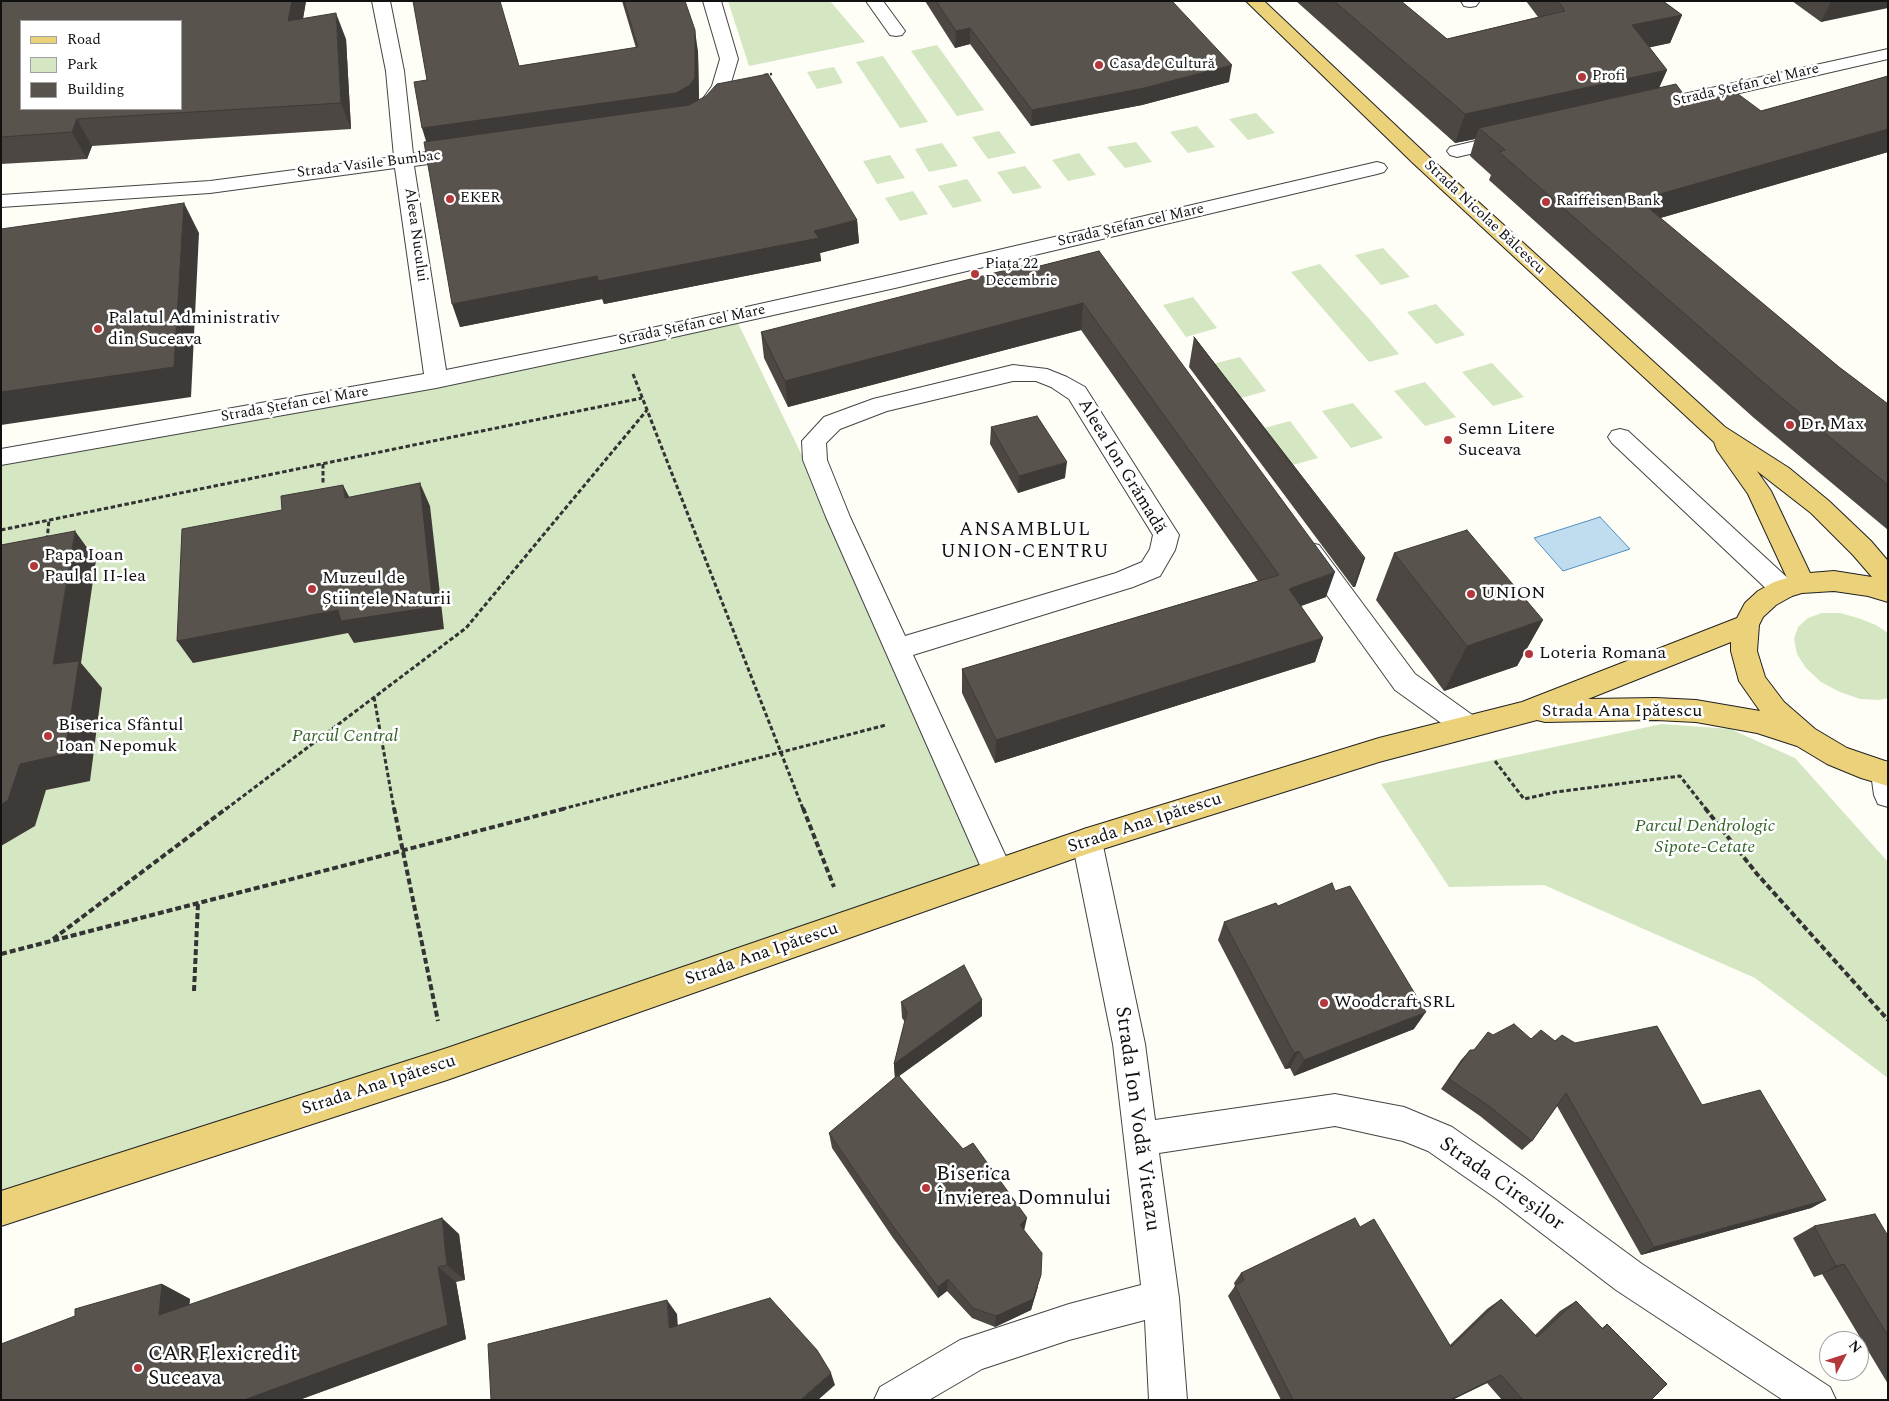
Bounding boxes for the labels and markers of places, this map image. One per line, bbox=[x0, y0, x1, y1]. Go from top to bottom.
place label: Casa de Cultură bbox=[1109, 56, 1215, 74]
marker: Casa de Cultură bbox=[1093, 59, 1105, 71]
place label: Profi bbox=[1592, 68, 1625, 86]
marker: Profi bbox=[1576, 71, 1588, 83]
place label: EKER bbox=[460, 190, 500, 208]
marker: EKER bbox=[444, 193, 456, 205]
place label: Raiffeisen Bank bbox=[1556, 193, 1661, 211]
marker: Raiffeisen Bank bbox=[1540, 196, 1552, 208]
place label: Piața 22 Decembrie bbox=[985, 256, 1057, 291]
marker: Piața 22 Decembrie bbox=[969, 268, 981, 280]
place label: Palatul Administrativ din Suceava bbox=[108, 308, 279, 350]
marker: Palatul Administrativ din Suceava bbox=[92, 323, 104, 335]
place label: Dr. Max bbox=[1800, 414, 1864, 436]
place label: Semn Litere Suceava bbox=[1458, 419, 1555, 462]
marker: Dr. Max bbox=[1784, 419, 1796, 431]
marker: Semn Litere Suceava bbox=[1442, 434, 1454, 446]
place label: Papa Ioan Paul al II-lea bbox=[44, 545, 146, 588]
marker: Papa Ioan Paul al II-lea bbox=[28, 560, 40, 572]
place label: Muzeul de Științele Naturii bbox=[322, 568, 451, 610]
marker: Muzeul de Științele Naturii bbox=[306, 583, 318, 595]
place label: UNION bbox=[1481, 583, 1546, 605]
marker: UNION bbox=[1465, 588, 1477, 600]
place label: Loteria Romana bbox=[1539, 643, 1666, 665]
marker: Loteria Romana bbox=[1523, 648, 1535, 660]
place label: Biserica Sfântul Ioan Nepomuk bbox=[58, 715, 184, 758]
marker: Biserica Sfântul Ioan Nepomuk bbox=[42, 730, 54, 742]
place label: Woodcraft SRL bbox=[1334, 992, 1455, 1014]
marker: Woodcraft SRL bbox=[1318, 997, 1330, 1009]
place label: Biserica Învierea Domnului bbox=[936, 1163, 1111, 1213]
marker: Biserica Învierea Domnului bbox=[920, 1182, 932, 1194]
place label: CAR Flexicredit Suceava bbox=[148, 1343, 298, 1393]
marker: CAR Flexicredit Suceava bbox=[132, 1362, 144, 1374]

